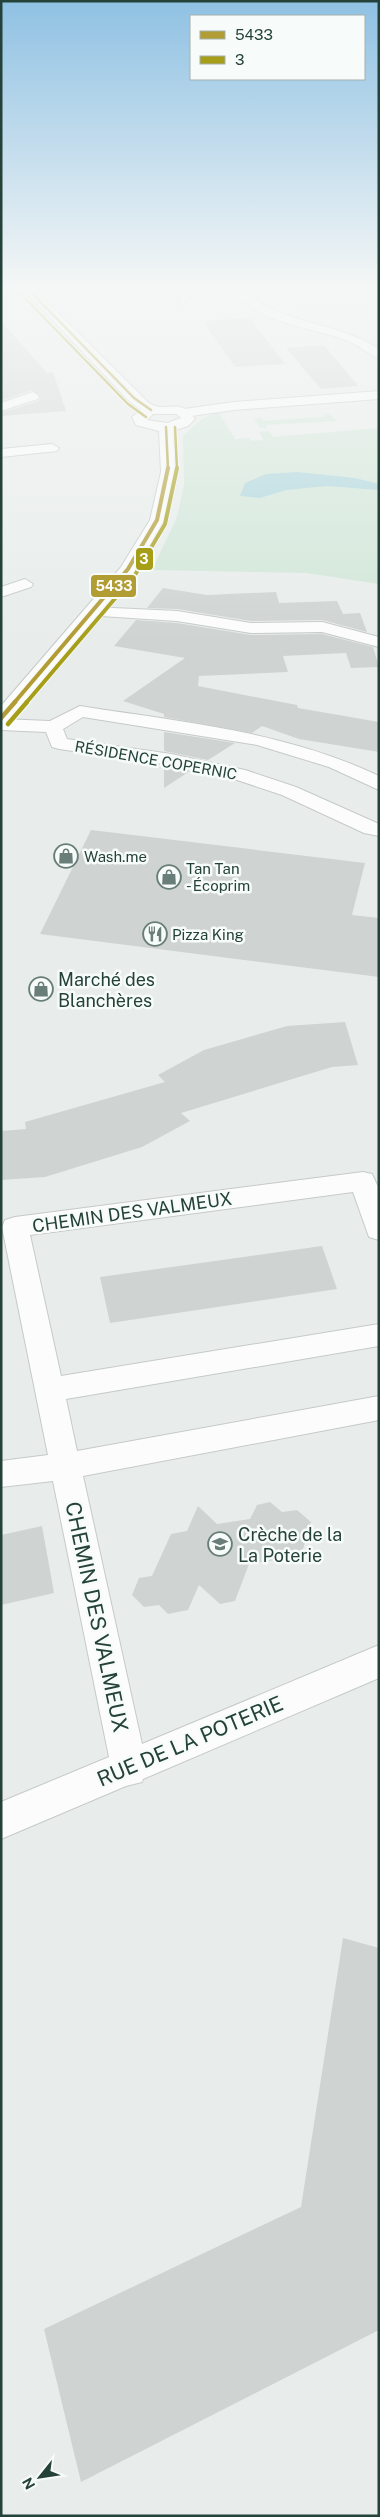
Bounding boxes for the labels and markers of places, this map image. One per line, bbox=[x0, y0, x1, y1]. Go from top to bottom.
shop icon: Wash.me bbox=[53, 843, 79, 869]
place label: Wash.me bbox=[84, 848, 147, 865]
place label: Tan Tan - Écoprim bbox=[186, 860, 250, 894]
shop icon: Tan Tan - Écoprim bbox=[156, 864, 182, 890]
restaurant icon: Pizza King bbox=[142, 921, 168, 947]
place label: Pizza King bbox=[172, 926, 244, 943]
place label: Marché des Blanchères bbox=[58, 969, 155, 1011]
shop icon: Marché des Blanchères bbox=[28, 976, 54, 1002]
place label: Crèche de la La Poterie bbox=[238, 1524, 342, 1566]
school or university icon: Crèche de la La Poterie bbox=[207, 1531, 233, 1557]

